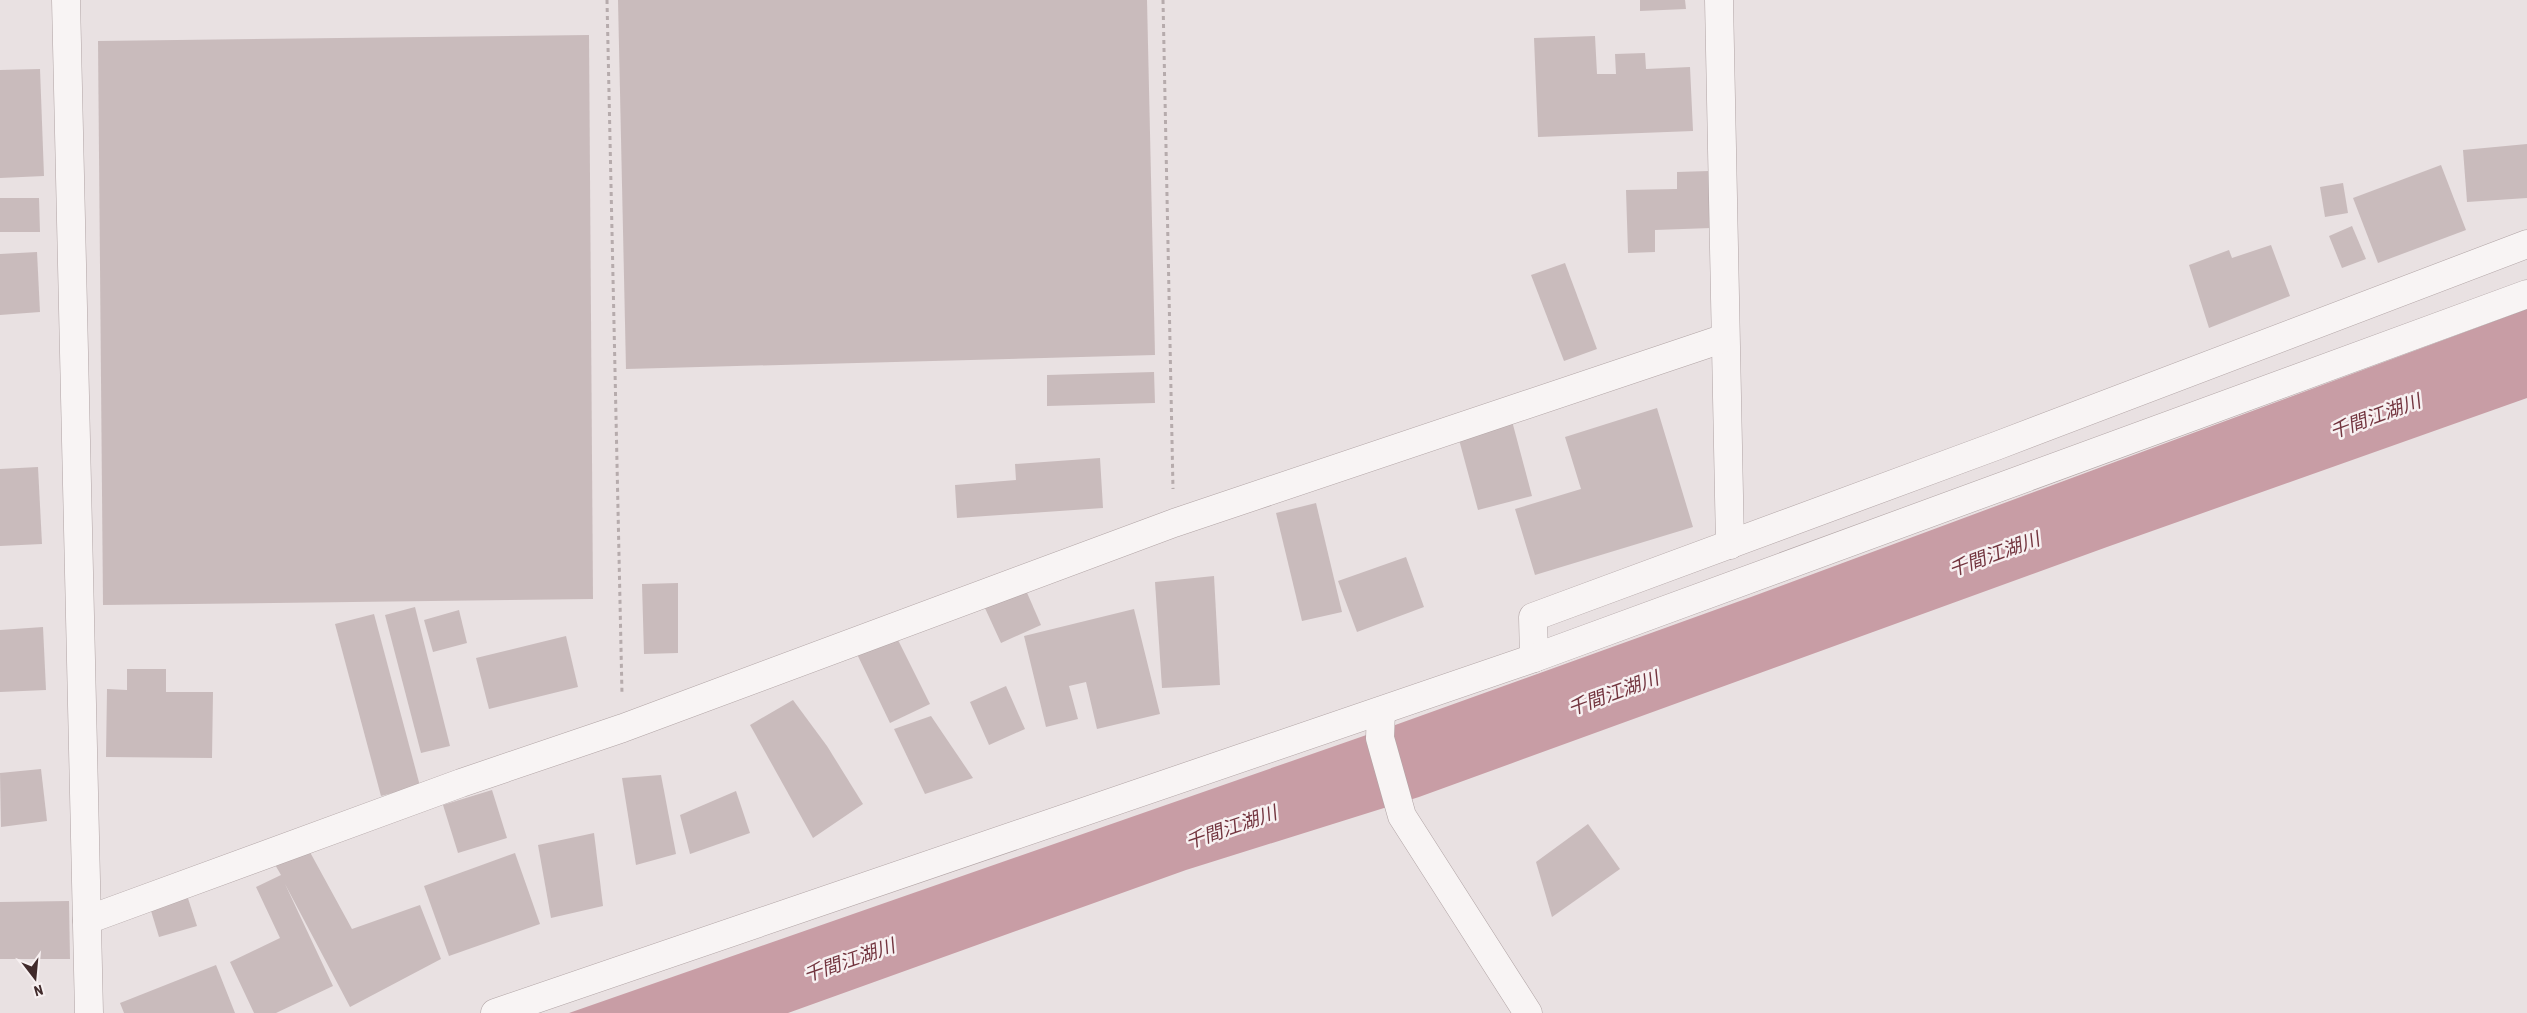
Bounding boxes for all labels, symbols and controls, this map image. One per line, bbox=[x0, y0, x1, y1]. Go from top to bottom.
water label: 千間江湖川 bbox=[2327, 389, 2426, 444]
water label: 千間江湖川 bbox=[1946, 527, 2045, 582]
water label: 千間江湖川 bbox=[1565, 666, 1664, 721]
water label: 千間江湖川 bbox=[1182, 800, 1282, 854]
water label: 千間江湖川 bbox=[800, 933, 900, 987]
north arrow bbox=[10, 953, 60, 1003]
text: N bbox=[32, 982, 45, 999]

